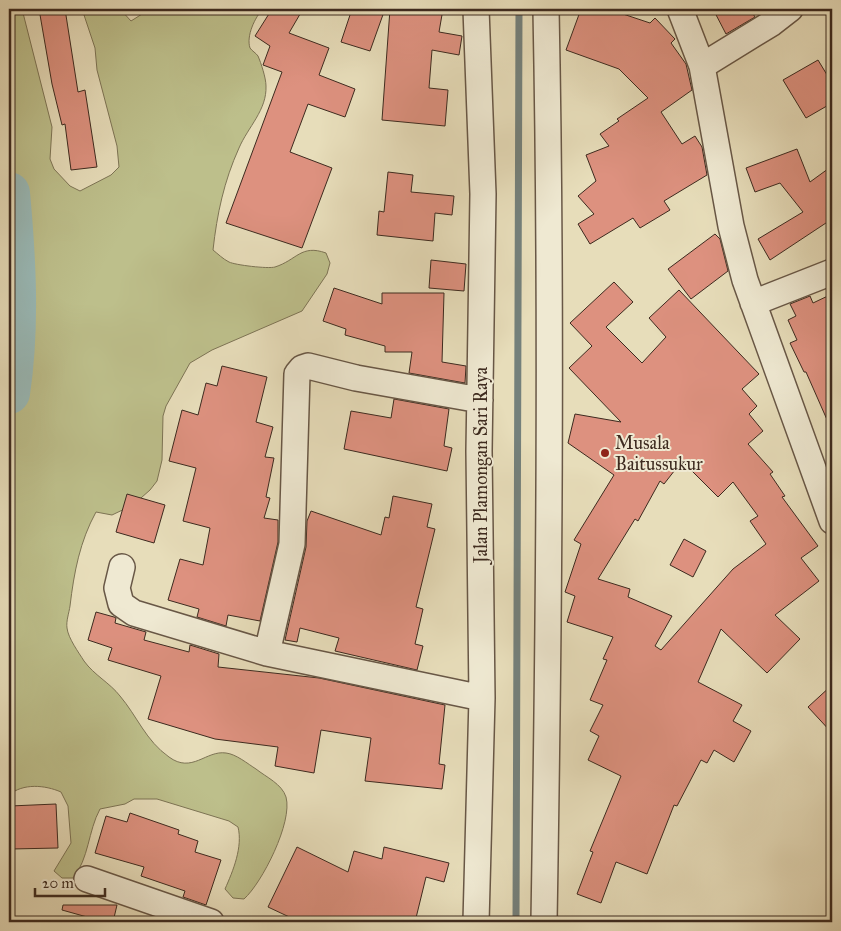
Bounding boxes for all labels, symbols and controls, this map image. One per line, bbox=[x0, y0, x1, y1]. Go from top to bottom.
street label: Jalan Plamongan Sari Raya bbox=[470, 366, 493, 565]
place label: Musala Baitussukur bbox=[615, 432, 703, 475]
marker: Musala Baitussukur bbox=[599, 447, 611, 459]
scale bar bbox=[35, 866, 105, 898]
text: 20 m bbox=[42, 874, 74, 892]

